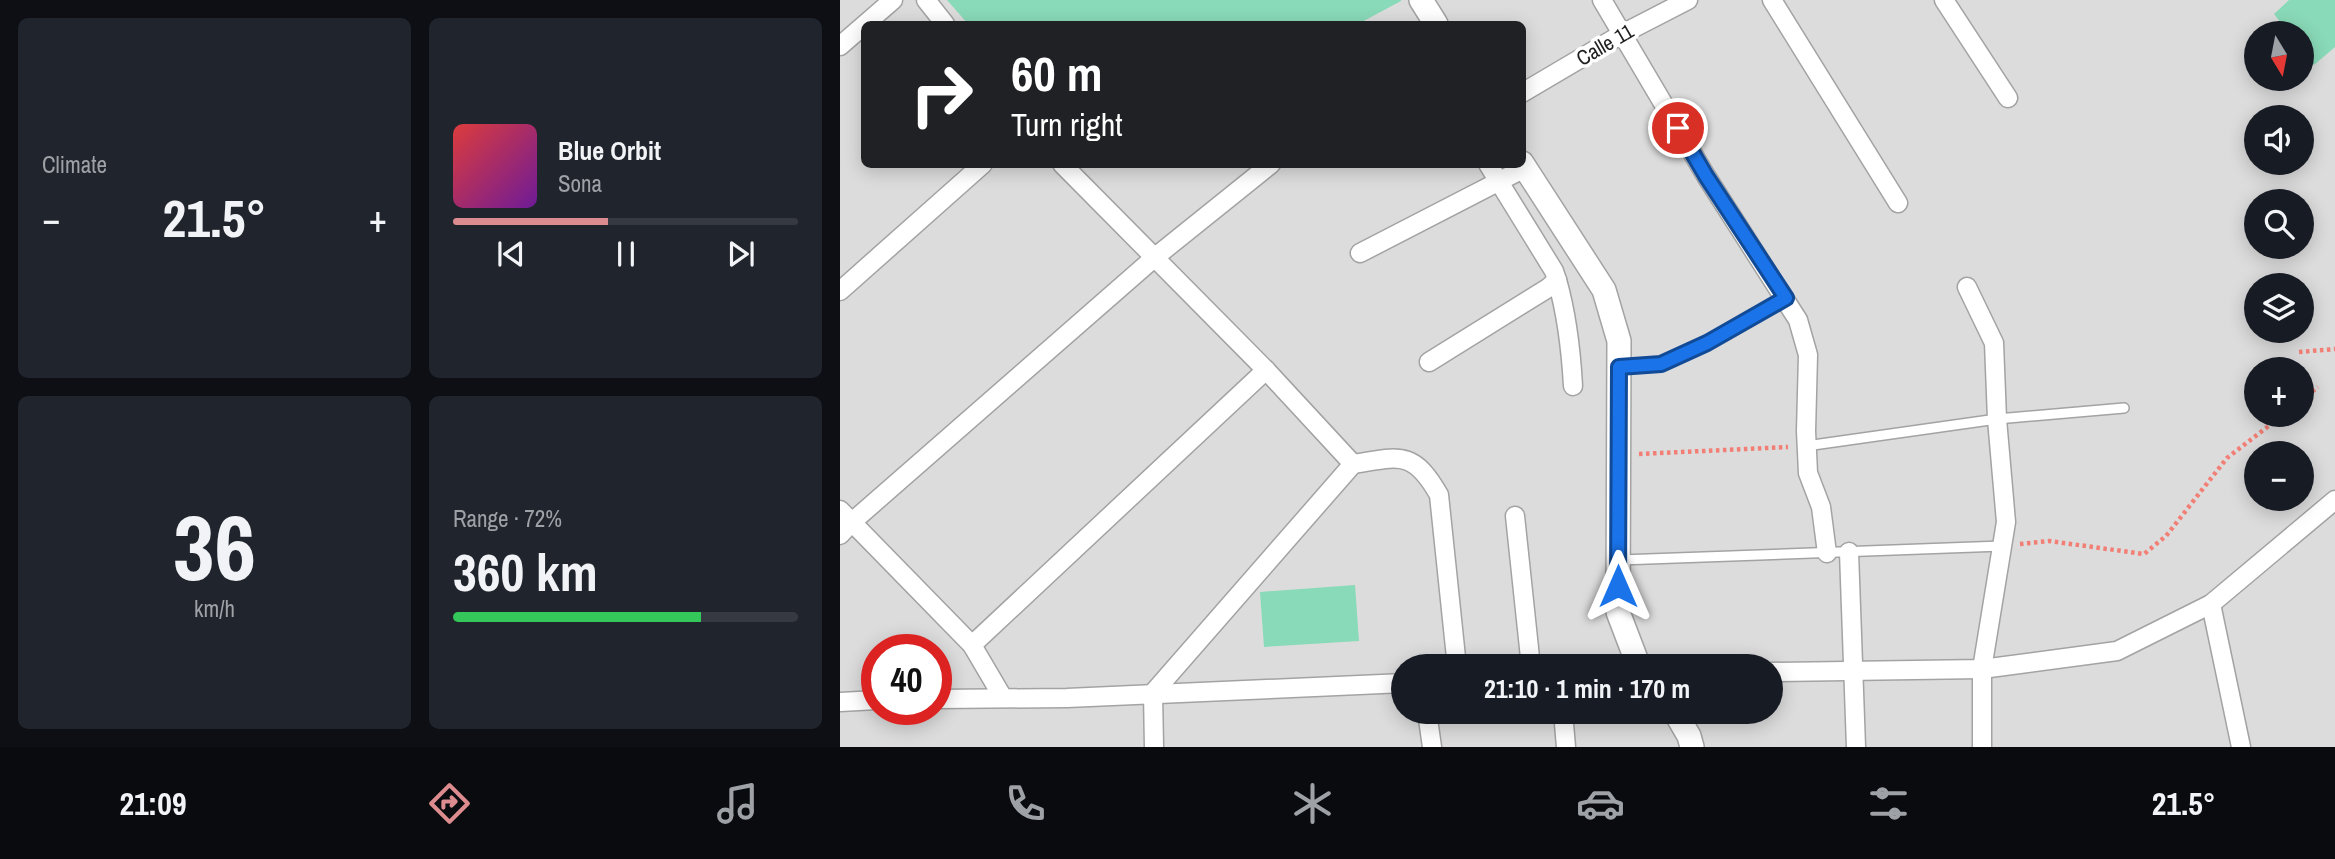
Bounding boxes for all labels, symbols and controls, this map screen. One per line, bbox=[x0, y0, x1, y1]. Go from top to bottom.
street label: Calle 11 bbox=[1571, 16, 1639, 73]
north arrow bbox=[2244, 21, 2314, 91]
map controls bbox=[2244, 21, 2314, 511]
text: 60 m bbox=[1011, 40, 1103, 106]
icon: right bbox=[896, 49, 987, 140]
pin bbox=[1648, 98, 1708, 158]
text: Turn right bbox=[1011, 103, 1123, 146]
button: sound bbox=[2244, 105, 2314, 175]
icon: arrive bbox=[1659, 109, 1697, 147]
text: Blue Orbit bbox=[558, 133, 661, 168]
text: Climate bbox=[42, 149, 107, 180]
text: Sona bbox=[558, 168, 602, 199]
text: 21.5° bbox=[163, 183, 266, 253]
button: search bbox=[2244, 189, 2314, 259]
text: − bbox=[42, 193, 60, 244]
text: + bbox=[369, 193, 387, 244]
icon: previous bbox=[492, 235, 530, 273]
icon: pause bbox=[607, 235, 645, 273]
icon: next bbox=[722, 235, 760, 273]
button: layers bbox=[2244, 273, 2314, 343]
button: + bbox=[2244, 357, 2314, 427]
button: − bbox=[2244, 441, 2314, 511]
text: 36 bbox=[173, 486, 256, 608]
text: Range · 72% bbox=[453, 503, 562, 534]
text: 360 km bbox=[453, 537, 598, 607]
position arrow bbox=[1581, 549, 1655, 623]
text: km/h bbox=[194, 593, 235, 624]
speed limit sign: 40 bbox=[861, 634, 952, 725]
text: 21:10 · 1 min · 170 m bbox=[1484, 671, 1690, 706]
icon: directions bbox=[425, 779, 474, 828]
icon: music bbox=[713, 779, 762, 828]
icon: phone bbox=[1001, 779, 1050, 828]
icon: climate bbox=[1288, 779, 1337, 828]
icon: car bbox=[1576, 779, 1625, 828]
icon: filters bbox=[1864, 779, 1913, 828]
text: 21:09 bbox=[119, 782, 186, 825]
text: 21.5° bbox=[2152, 782, 2216, 825]

